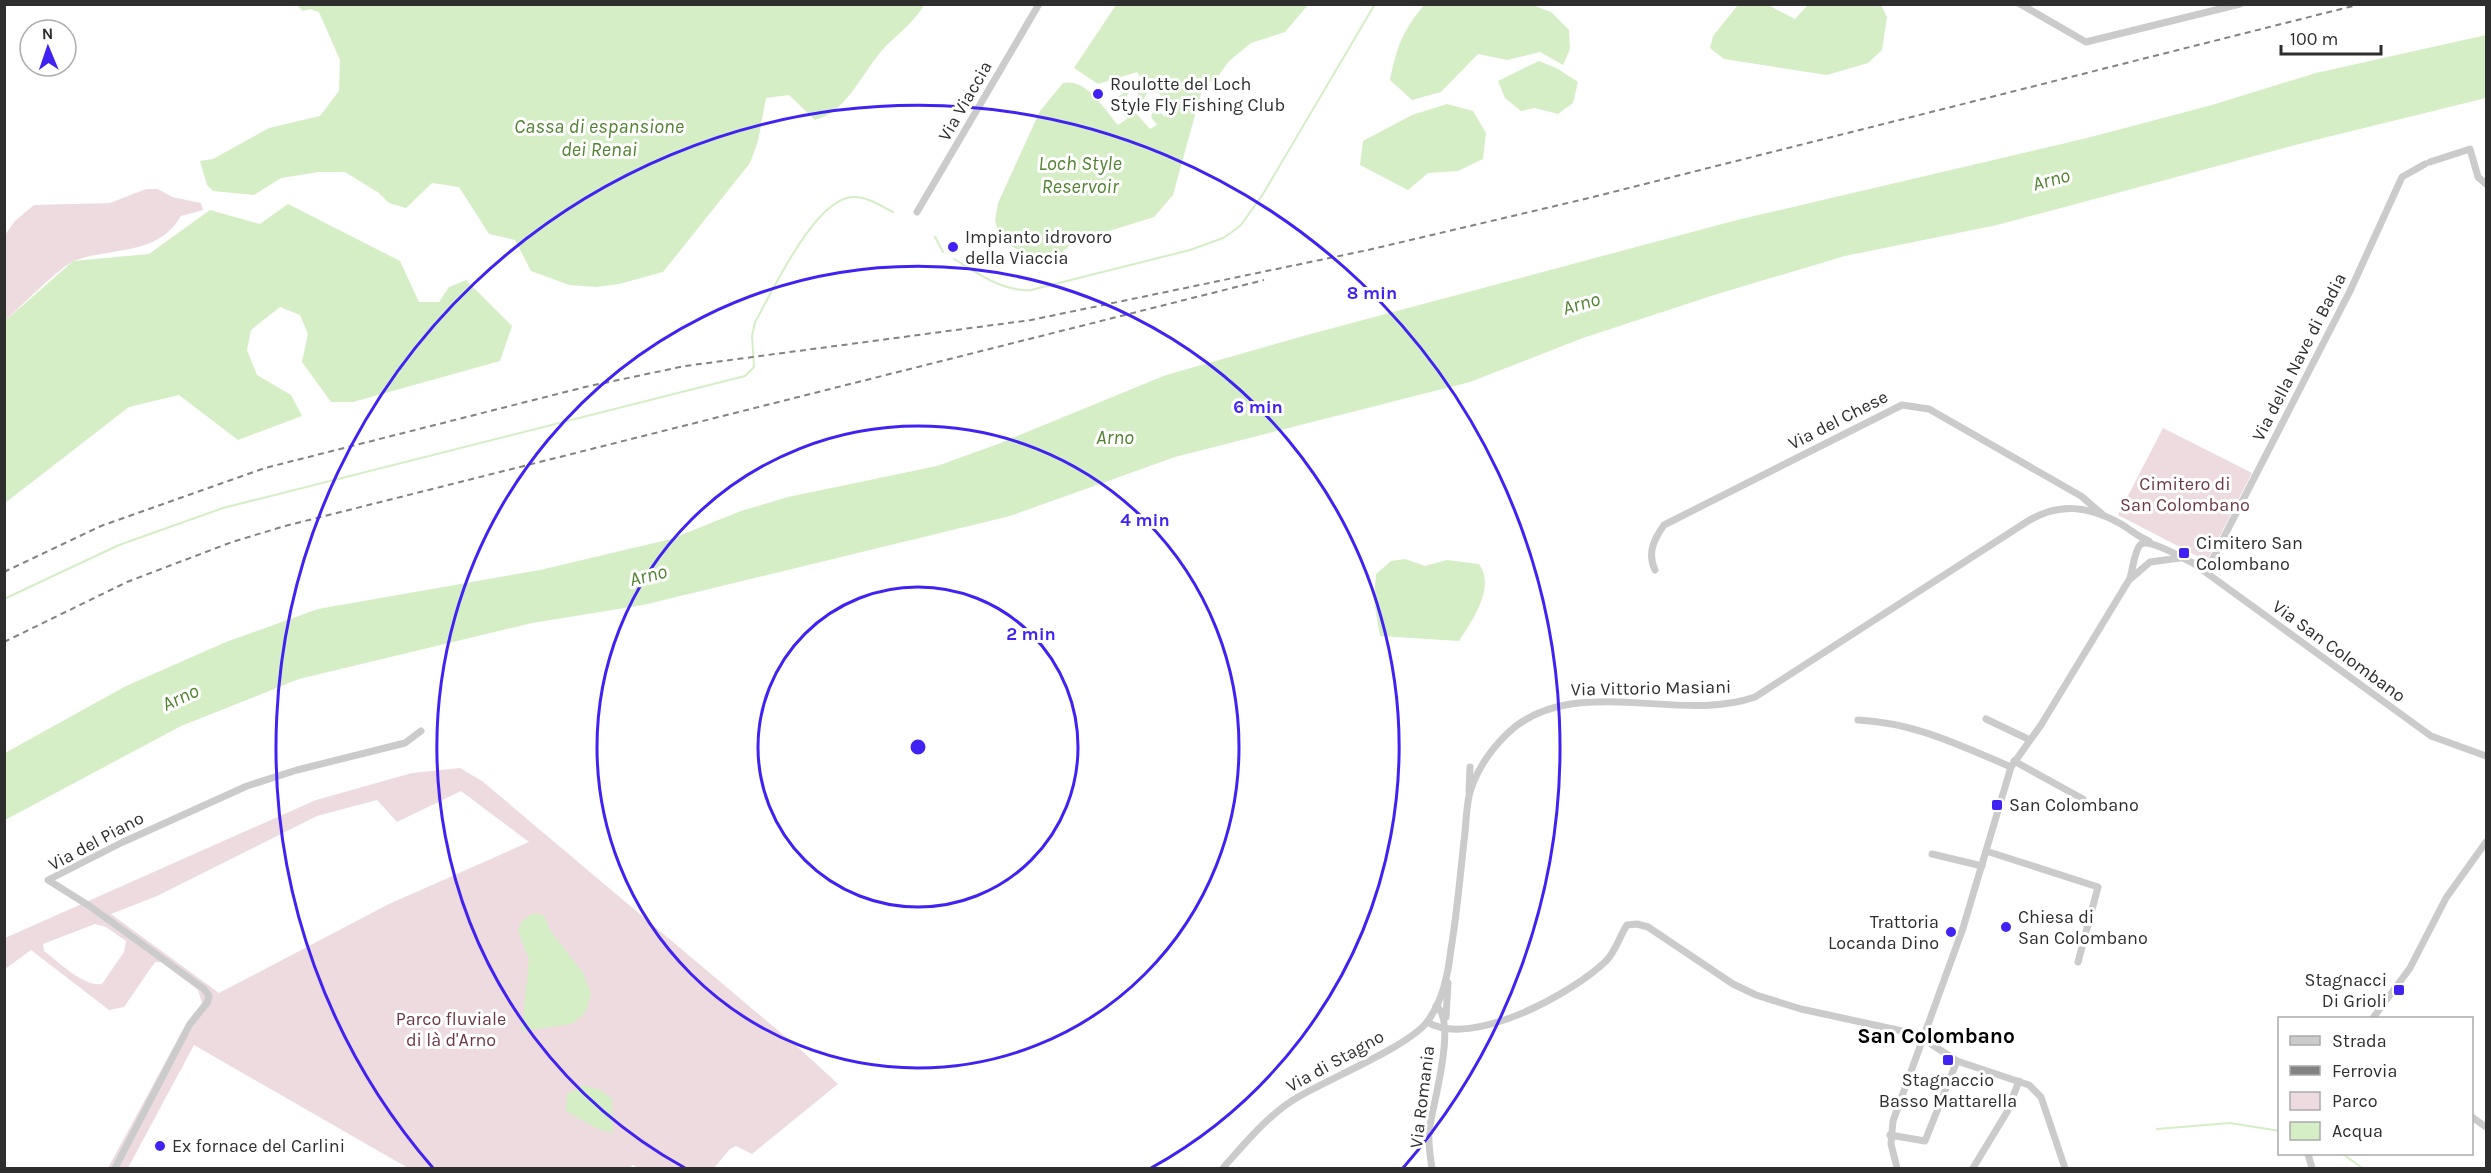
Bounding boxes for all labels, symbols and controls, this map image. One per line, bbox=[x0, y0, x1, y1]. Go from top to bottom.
north arrow bbox=[18, 18, 78, 78]
scale bar bbox=[2281, 18, 2382, 56]
text: N bbox=[41, 24, 54, 43]
text: 100 m bbox=[2290, 28, 2338, 50]
street label: Via Viaccia bbox=[933, 57, 997, 145]
place label: Roulotte del Loch Style Fly Fishing Club bbox=[1110, 73, 1285, 116]
marker: Roulotte del Loch Style Fly Fishing Club bbox=[1091, 87, 1105, 101]
water label: Cassa di espansione dei Renai bbox=[514, 115, 684, 161]
water label: Loch Style Reservoir bbox=[1038, 152, 1122, 198]
water label: Arno bbox=[2030, 163, 2073, 195]
place label: Impianto idrovoro della Viaccia bbox=[965, 226, 1112, 269]
marker: Impianto idrovoro della Viaccia bbox=[946, 240, 960, 254]
street label: Via della Nave di Badia bbox=[2247, 269, 2351, 445]
text: 8 min bbox=[1347, 282, 1397, 304]
water label: Arno bbox=[1560, 287, 1603, 320]
street label: Via del Chese bbox=[1785, 386, 1891, 454]
text: 6 min bbox=[1233, 396, 1283, 418]
water label: Arno bbox=[1096, 426, 1134, 449]
park label: Cimitero di San Colombano bbox=[2120, 473, 2250, 516]
text: 4 min bbox=[1120, 509, 1170, 531]
place label: Cimitero San Colombano bbox=[2196, 532, 2303, 575]
marker: Cimitero San Colombano bbox=[2177, 546, 2191, 560]
water label: Arno bbox=[627, 560, 669, 591]
street label: Via San Colombano bbox=[2268, 595, 2410, 707]
text: 2 min bbox=[1006, 623, 1056, 645]
street label: Via Vittorio Masiani bbox=[1570, 676, 1732, 700]
water label: Arno bbox=[158, 679, 202, 716]
centre of rings bbox=[908, 737, 928, 757]
place label: San Colombano bbox=[2009, 794, 2139, 816]
marker: San Colombano bbox=[1990, 798, 2004, 812]
street label: Via del Piano bbox=[45, 807, 147, 875]
place label: Chiesa di San Colombano bbox=[2018, 906, 2148, 949]
place label: Trattoria Locanda Dino bbox=[1828, 911, 1939, 954]
marker: Chiesa di San Colombano bbox=[1999, 920, 2013, 934]
marker: Trattoria Locanda Dino bbox=[1944, 925, 1958, 939]
place label: Stagnacci Di Grioli bbox=[2305, 969, 2387, 1012]
marker: Stagnacci Di Grioli bbox=[2392, 983, 2406, 997]
park label: Parco fluviale di là d'Arno bbox=[396, 1008, 506, 1051]
legend bbox=[2278, 1017, 2473, 1155]
district label: San Colombano bbox=[1857, 1024, 2015, 1048]
street label: Via di Stagno bbox=[1282, 1025, 1388, 1097]
text: Strada bbox=[2332, 1030, 2387, 1052]
street label: Via Romania bbox=[1405, 1044, 1439, 1150]
marker: Stagnaccio Basso Mattarella bbox=[1941, 1053, 1955, 1067]
text: Ferrovia bbox=[2332, 1060, 2397, 1082]
place label: Stagnaccio Basso Mattarella bbox=[1879, 1069, 2017, 1112]
text: Parco bbox=[2332, 1090, 2378, 1112]
text: Acqua bbox=[2332, 1120, 2383, 1142]
place label: Ex fornace del Carlini bbox=[172, 1135, 345, 1157]
marker: Ex fornace del Carlini bbox=[153, 1139, 167, 1153]

